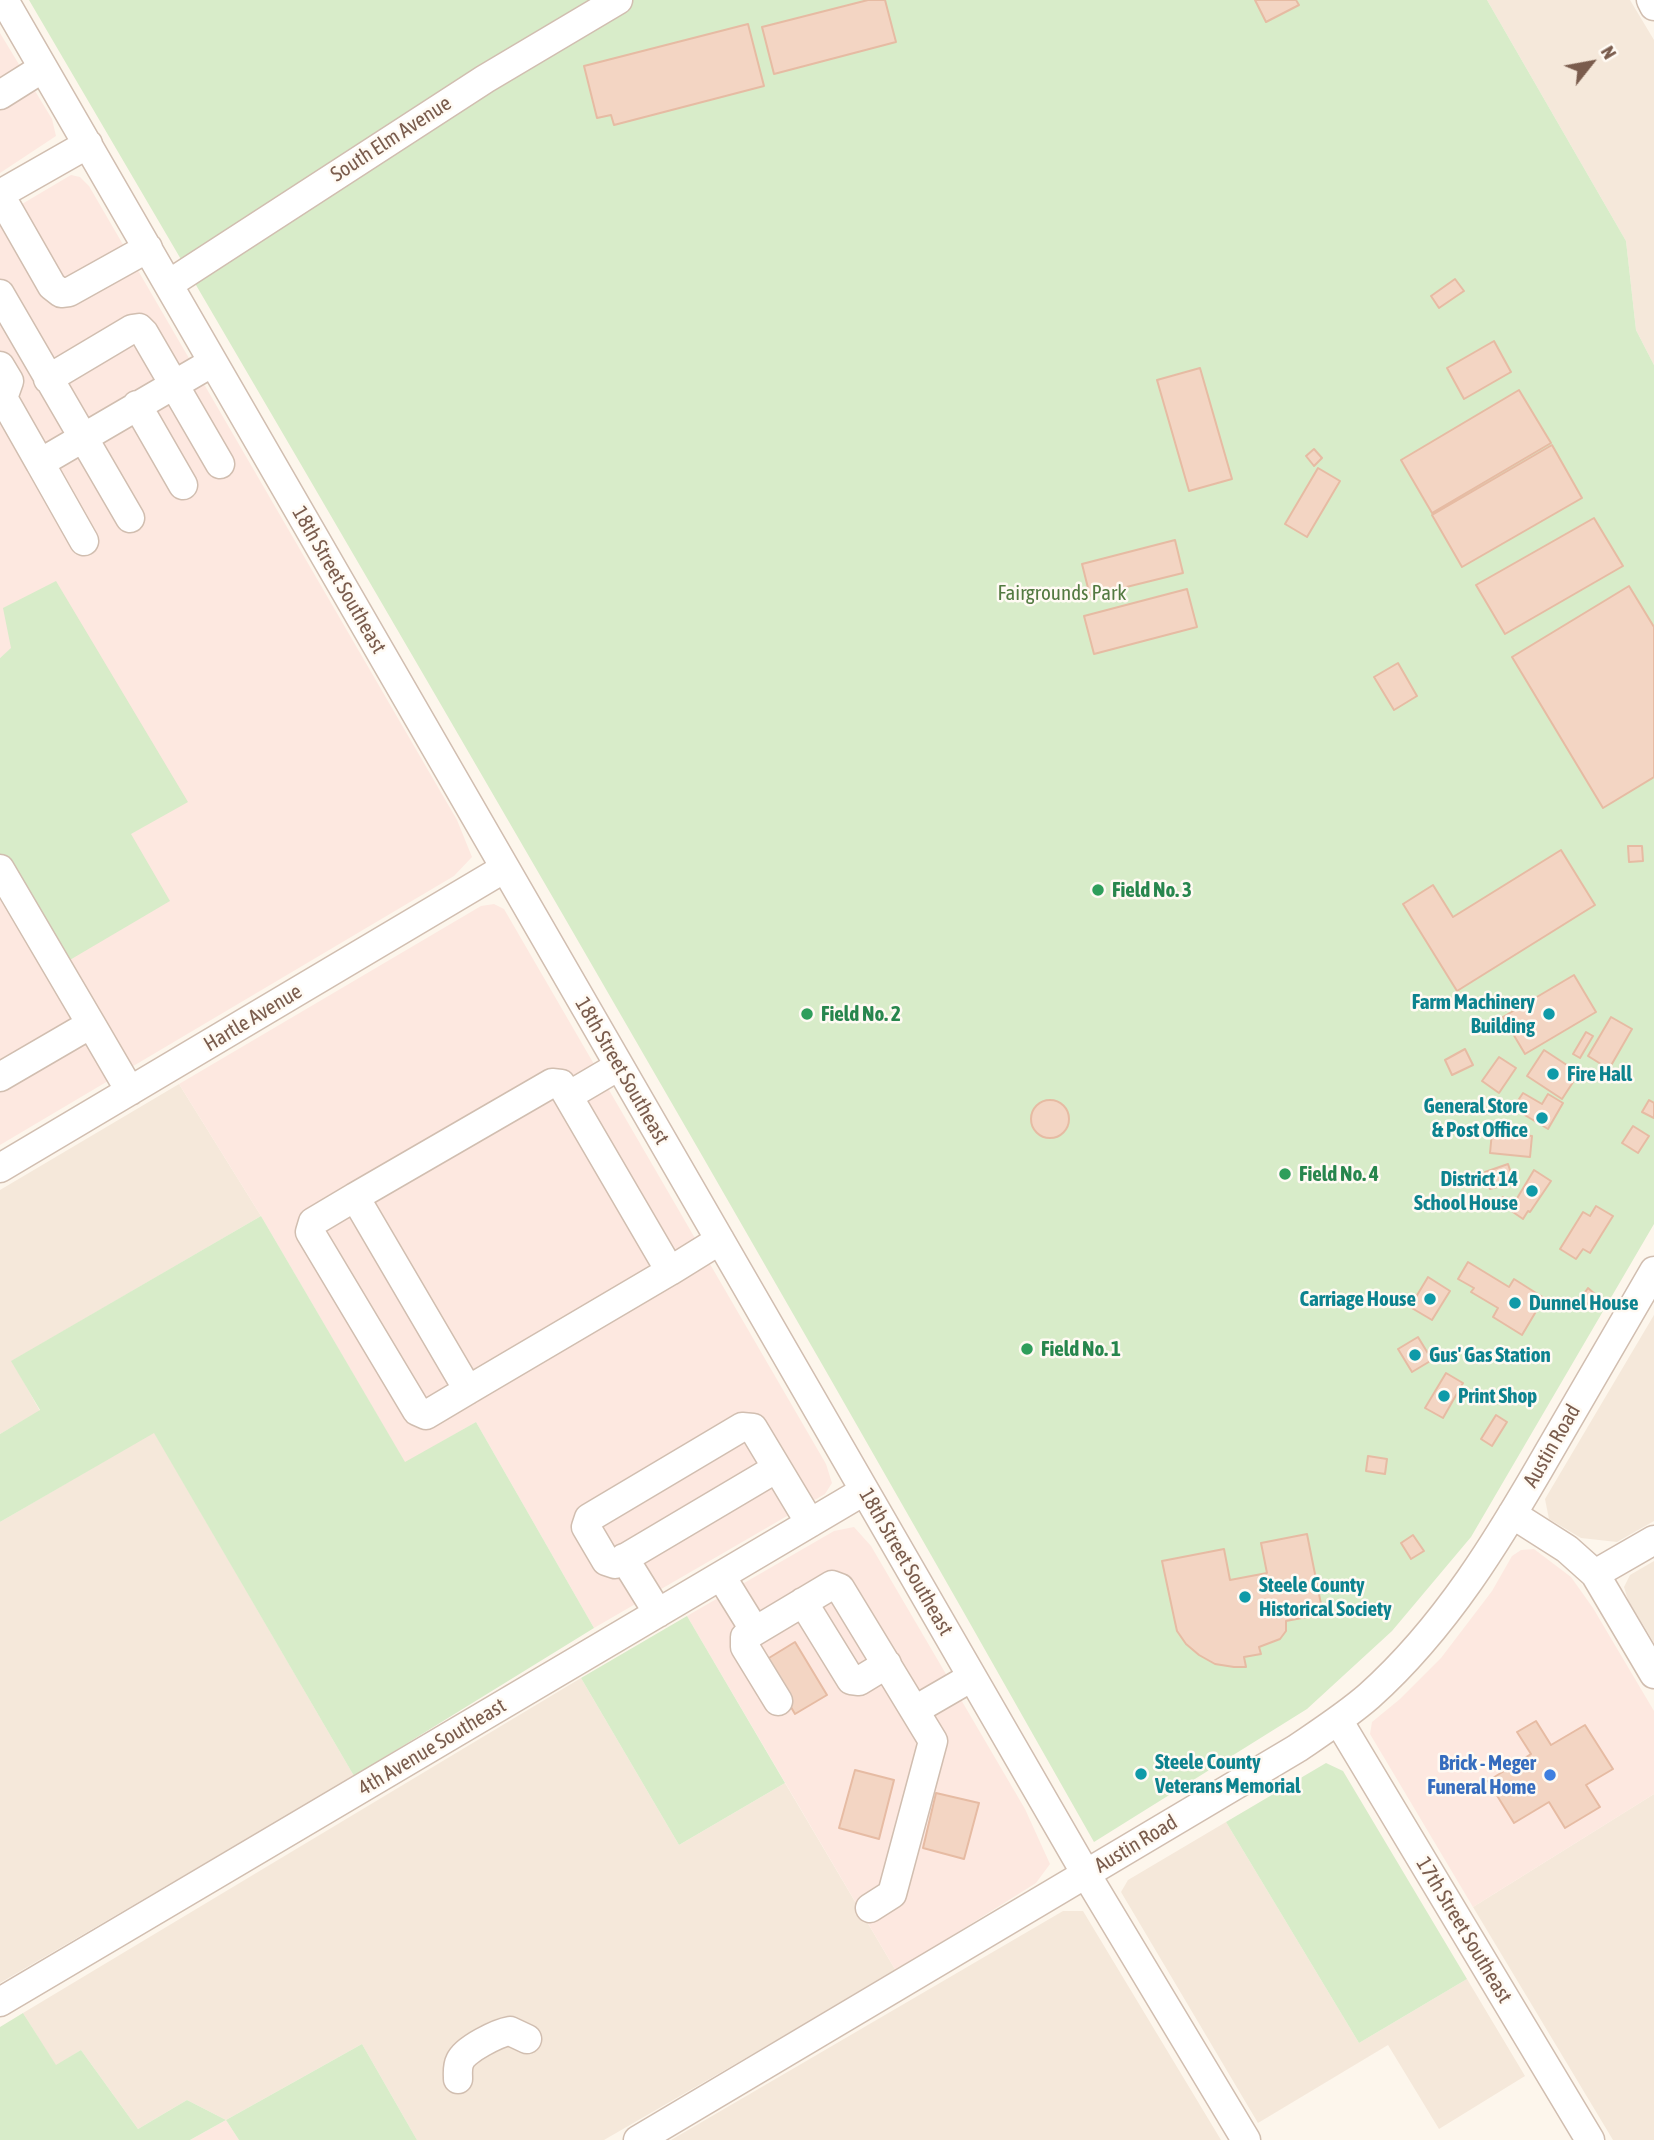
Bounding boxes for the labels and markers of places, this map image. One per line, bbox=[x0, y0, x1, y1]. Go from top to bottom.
place label: Field No. 3 bbox=[1112, 877, 1192, 903]
marker: Field No. 3 bbox=[1090, 882, 1106, 898]
place label: Farm Machinery Building bbox=[1412, 989, 1535, 1039]
place label: Field No. 2 bbox=[821, 1001, 901, 1027]
marker: Field No. 2 bbox=[799, 1006, 815, 1022]
marker: Farm Machinery Building bbox=[1541, 1006, 1557, 1022]
place label: Fire Hall bbox=[1567, 1061, 1632, 1087]
marker: Fire Hall bbox=[1545, 1066, 1561, 1082]
place label: General Store & Post Office bbox=[1423, 1093, 1528, 1143]
marker: General Store & Post Office bbox=[1534, 1110, 1550, 1126]
place label: Field No. 4 bbox=[1299, 1161, 1379, 1187]
marker: Field No. 4 bbox=[1277, 1166, 1293, 1182]
place label: District 14 School House bbox=[1414, 1166, 1518, 1216]
marker: District 14 School House bbox=[1524, 1183, 1540, 1199]
place label: Carriage House bbox=[1300, 1286, 1416, 1312]
place label: Dunnel House bbox=[1529, 1290, 1638, 1316]
marker: Carriage House bbox=[1422, 1291, 1438, 1307]
marker: Dunnel House bbox=[1507, 1295, 1523, 1311]
place label: Field No. 1 bbox=[1041, 1336, 1121, 1362]
marker: Field No. 1 bbox=[1019, 1341, 1035, 1357]
place label: Gus' Gas Station bbox=[1429, 1342, 1551, 1368]
marker: Gus' Gas Station bbox=[1407, 1347, 1423, 1363]
place label: Print Shop bbox=[1458, 1383, 1537, 1409]
marker: Print Shop bbox=[1436, 1388, 1452, 1404]
place label: Steele County Historical Society bbox=[1259, 1572, 1392, 1622]
marker: Steele County Historical Society bbox=[1237, 1589, 1253, 1605]
place label: Steele County Veterans Memorial bbox=[1155, 1749, 1301, 1799]
place label: Brick - Meger Funeral Home bbox=[1427, 1750, 1536, 1800]
marker: Steele County Veterans Memorial bbox=[1133, 1766, 1149, 1782]
marker: Brick - Meger Funeral Home bbox=[1542, 1767, 1558, 1783]

